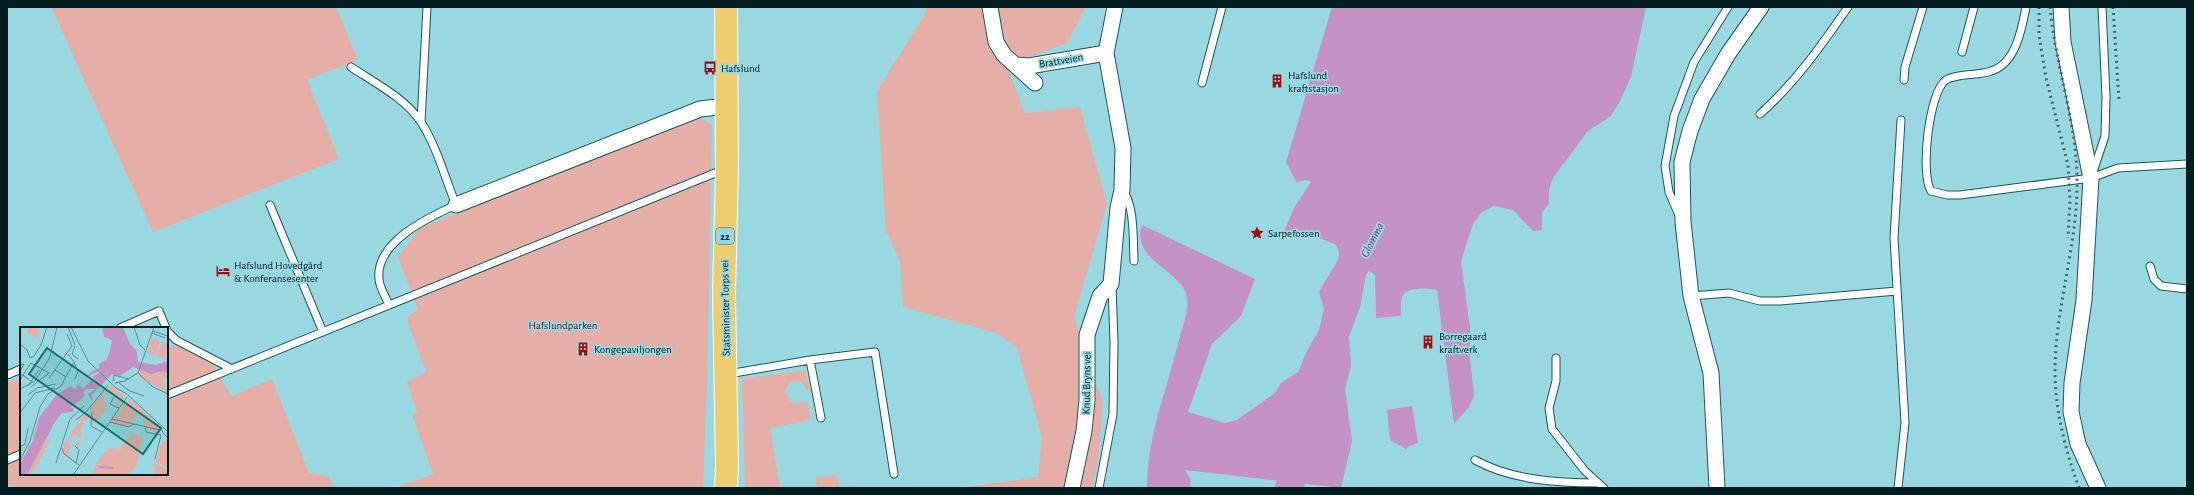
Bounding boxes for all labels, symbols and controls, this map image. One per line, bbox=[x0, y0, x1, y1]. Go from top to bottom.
street label: Brattveien bbox=[1038, 51, 1084, 70]
bus stop icon: Hafslund bbox=[702, 60, 718, 76]
place label: Hafslund bbox=[721, 63, 761, 74]
place label: Hafslund kraftstasjon bbox=[1288, 70, 1339, 94]
building icon: Hafslund kraftstasjon bbox=[1269, 73, 1285, 89]
water label: Glomma bbox=[1358, 221, 1386, 259]
place icon: Sarpefossen bbox=[1249, 225, 1265, 241]
road number: 22 bbox=[716, 228, 734, 244]
place label: Sarpefossen bbox=[1268, 228, 1320, 239]
place label: Hafslund Hovedgård & Konferansesenter bbox=[234, 260, 323, 284]
street label: Statsminister Torps vei bbox=[719, 260, 732, 356]
hotel icon: Hafslund Hovedgård & Konferansesenter bbox=[215, 263, 231, 279]
park label: Hafslundparken bbox=[529, 320, 598, 331]
inset map bbox=[20, 327, 168, 475]
place label: Borregaard kraftverk bbox=[1439, 331, 1487, 355]
building icon: Borregaard kraftverk bbox=[1420, 334, 1436, 350]
building icon: Kongepaviljongen bbox=[575, 341, 591, 357]
place label: Kongepaviljongen bbox=[594, 344, 672, 355]
street label: Knud Bryns vei bbox=[1080, 352, 1093, 414]

